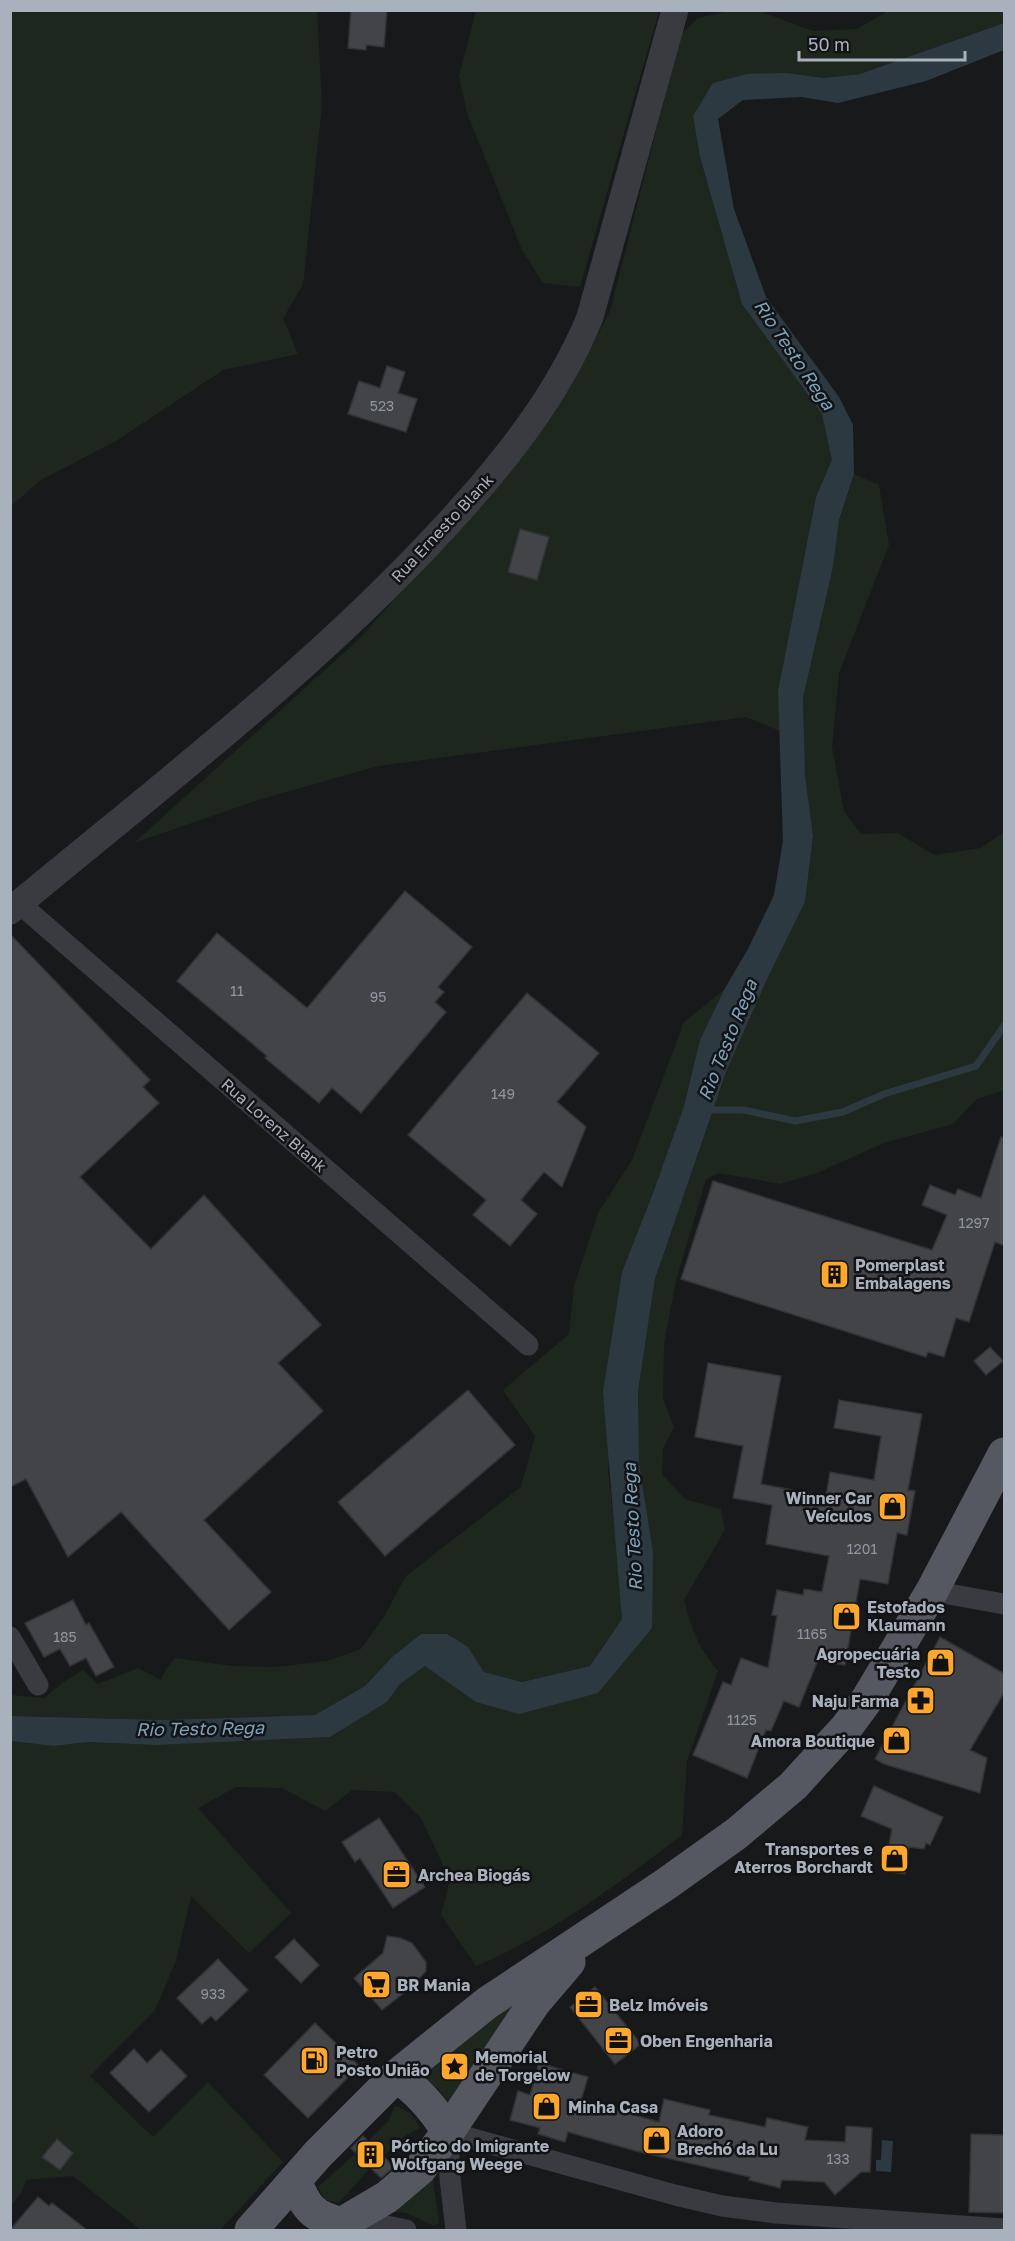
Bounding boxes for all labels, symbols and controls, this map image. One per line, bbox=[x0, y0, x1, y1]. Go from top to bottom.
scale bar bbox=[799, 24, 966, 62]
text: 50 m bbox=[808, 33, 850, 55]
water label: Rio Testo Rega bbox=[750, 295, 840, 414]
house number: 523 bbox=[370, 397, 394, 414]
street label: Rua Ernesto Blank bbox=[387, 470, 497, 586]
water label: Rio Testo Rega bbox=[693, 975, 762, 1103]
house number: 11 bbox=[230, 982, 244, 999]
house number: 95 bbox=[370, 988, 386, 1005]
street label: Rua Lorenz Blank bbox=[217, 1074, 331, 1176]
house number: 149 bbox=[491, 1085, 515, 1102]
house number: 1297 bbox=[959, 1214, 989, 1231]
place label: Pomerplast Embalagens bbox=[855, 1255, 951, 1293]
building icon: Pomerplast Embalagens bbox=[818, 1258, 850, 1290]
water label: Rio Testo Rega bbox=[618, 1462, 646, 1592]
place label: Winner Car Veículos bbox=[786, 1488, 872, 1526]
shop icon: Winner Car Veículos bbox=[877, 1491, 909, 1523]
house number: 1201 bbox=[847, 1540, 877, 1557]
place label: Estofados Klaumann bbox=[867, 1597, 945, 1635]
shop icon: Estofados Klaumann bbox=[830, 1600, 862, 1632]
house number: 1165 bbox=[797, 1625, 827, 1642]
house number: 185 bbox=[53, 1628, 77, 1645]
place label: Agropecuária Testo bbox=[816, 1644, 920, 1682]
shop icon: Agropecuária Testo bbox=[925, 1647, 957, 1679]
pharmacy icon: Naju Farma bbox=[904, 1685, 936, 1717]
place label: Naju Farma bbox=[812, 1691, 899, 1711]
house number: 1125 bbox=[727, 1711, 757, 1728]
water label: Rio Testo Rega bbox=[136, 1716, 265, 1740]
shop icon: Amora Boutique bbox=[880, 1725, 912, 1757]
place label: Amora Boutique bbox=[751, 1731, 875, 1751]
place label: Transportes e Aterros Borchardt bbox=[734, 1839, 873, 1877]
shop icon: Transportes e Aterros Borchardt bbox=[878, 1842, 910, 1874]
office icon: Archea Biogás bbox=[381, 1859, 413, 1891]
place label: Archea Biogás bbox=[418, 1865, 530, 1885]
supermarket icon: BR Mania bbox=[360, 1969, 392, 2001]
place label: BR Mania bbox=[397, 1975, 470, 1995]
house number: 933 bbox=[201, 1985, 225, 2002]
office icon: Belz Imóveis bbox=[572, 1989, 604, 2021]
place label: Belz Imóveis bbox=[609, 1995, 708, 2015]
office icon: Oben Engenharia bbox=[603, 2025, 635, 2057]
place label: Oben Engenharia bbox=[640, 2031, 773, 2051]
place label: Petro Posto União bbox=[336, 2042, 430, 2080]
fuel station icon: Petro Posto União bbox=[299, 2045, 331, 2077]
place label: Memorial de Torgelow bbox=[475, 2047, 571, 2085]
place icon: Memorial de Torgelow bbox=[438, 2050, 470, 2082]
shop icon: Minha Casa bbox=[531, 2091, 563, 2123]
place label: Minha Casa bbox=[568, 2097, 658, 2117]
place label: Adoro Brechó da Lu bbox=[677, 2121, 778, 2159]
shop icon: Adoro Brechó da Lu bbox=[640, 2124, 672, 2156]
place label: Pórtico do Imigrante Wolfgang Weege bbox=[391, 2136, 549, 2174]
building icon: Pórtico do Imigrante Wolfgang Weege bbox=[354, 2139, 386, 2171]
house number: 133 bbox=[826, 2150, 850, 2167]

